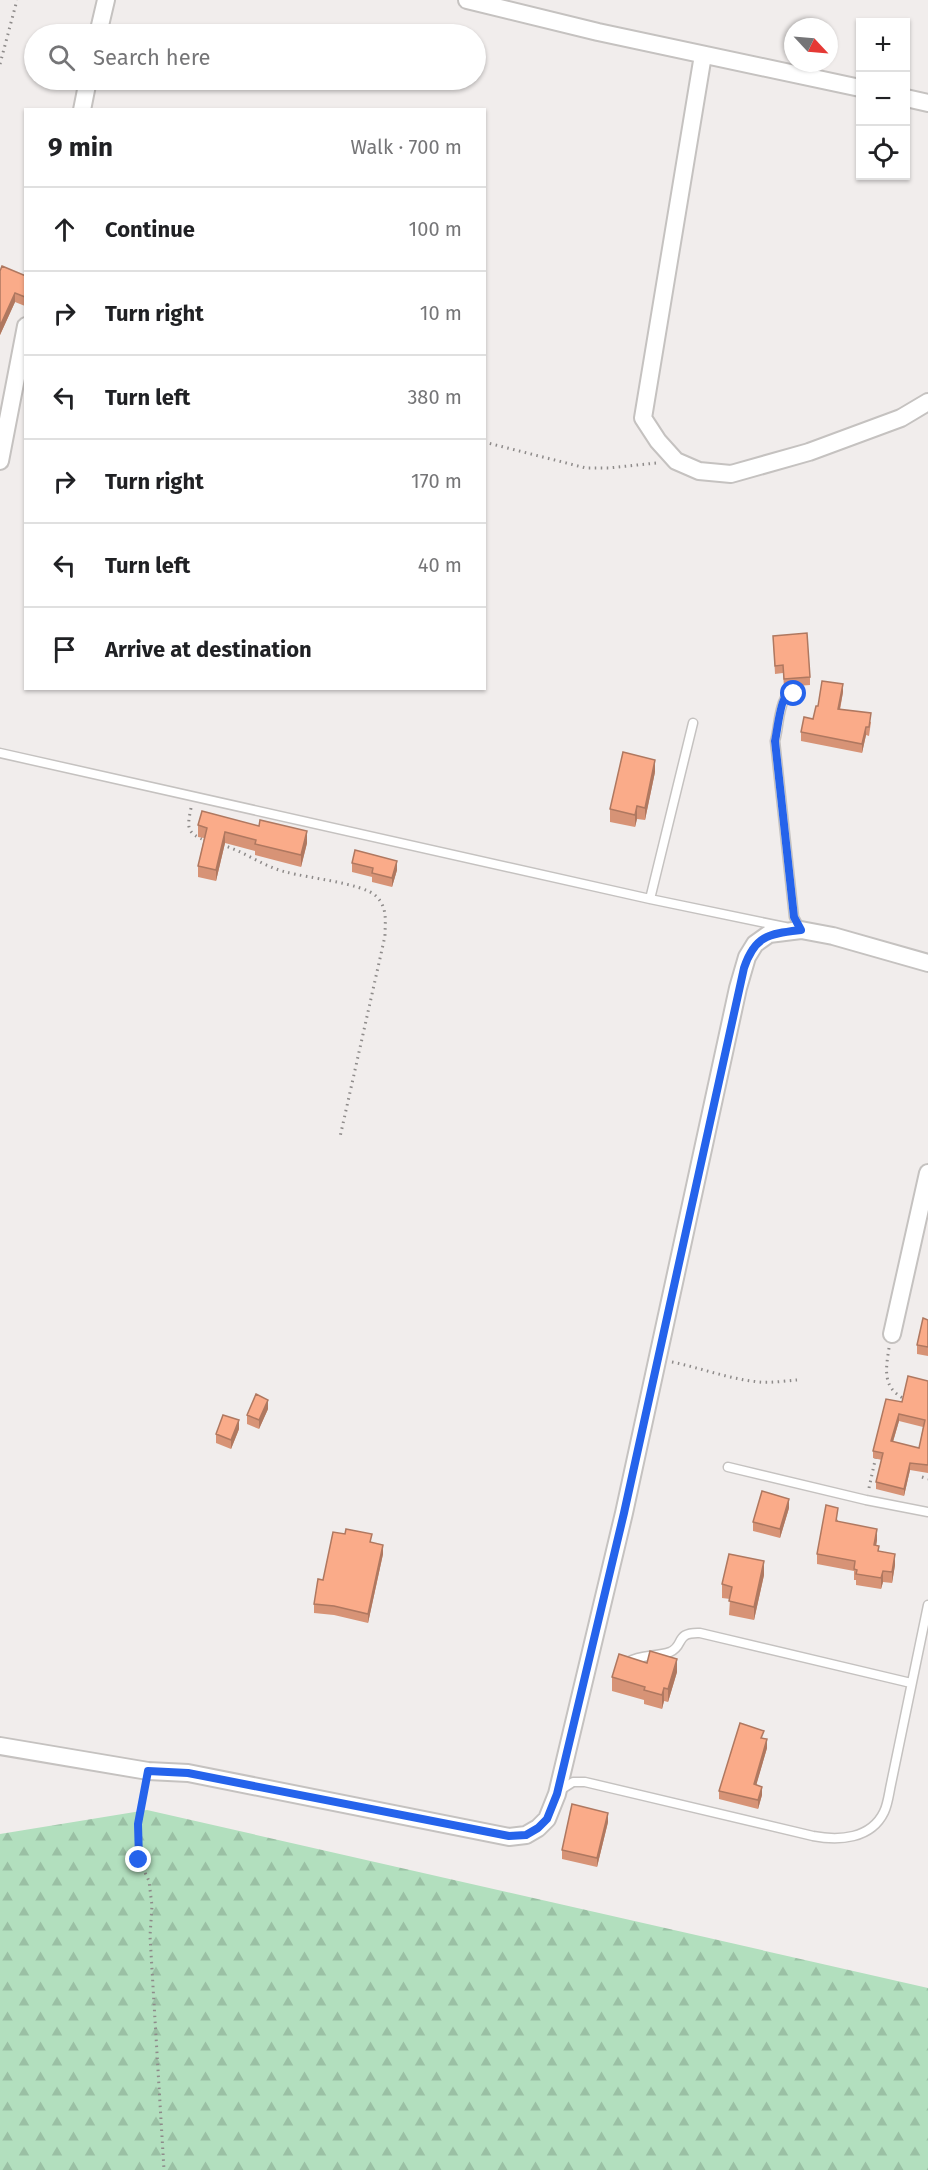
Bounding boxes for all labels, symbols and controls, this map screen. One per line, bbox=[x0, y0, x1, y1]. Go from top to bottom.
north arrow bbox=[784, 18, 838, 72]
map controls bbox=[856, 18, 910, 180]
button: + bbox=[856, 18, 910, 72]
search box bbox=[24, 24, 486, 90]
icon: search bbox=[45, 41, 78, 74]
text: Search here bbox=[93, 44, 211, 71]
button: − bbox=[856, 72, 910, 126]
button: locate bbox=[856, 126, 910, 180]
text: 9 min bbox=[48, 132, 113, 163]
text: Walk · 700 m bbox=[351, 135, 462, 159]
icon: ahead bbox=[48, 213, 81, 246]
text: Continue bbox=[105, 216, 195, 243]
text: 100 m bbox=[409, 217, 462, 241]
icon: right bbox=[48, 297, 81, 330]
text: Turn right bbox=[105, 300, 204, 327]
text: 10 m bbox=[420, 301, 462, 325]
icon: left bbox=[48, 381, 81, 414]
text: Turn left bbox=[105, 384, 190, 411]
text: 380 m bbox=[407, 385, 462, 409]
icon: right bbox=[48, 465, 81, 498]
text: Turn right bbox=[105, 468, 204, 495]
text: 170 m bbox=[411, 469, 462, 493]
icon: left bbox=[48, 549, 81, 582]
text: Turn left bbox=[105, 552, 190, 579]
text: 40 m bbox=[418, 553, 462, 577]
icon: arrive bbox=[48, 633, 81, 666]
text: Arrive at destination bbox=[105, 636, 312, 663]
route start bbox=[780, 680, 806, 706]
route end bbox=[125, 1846, 151, 1872]

